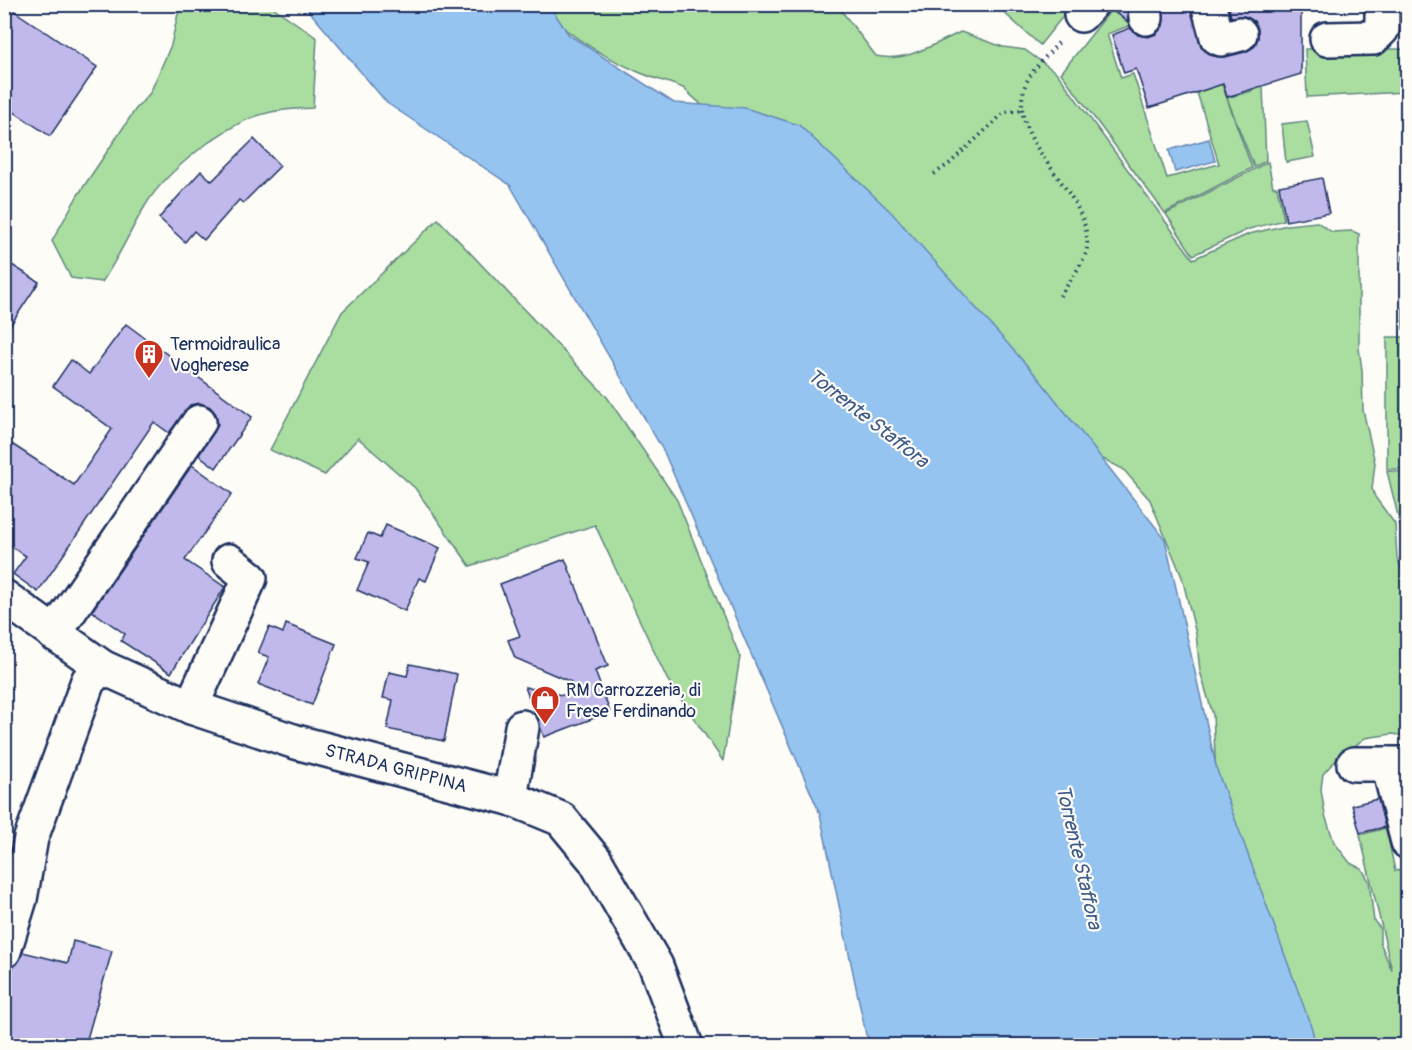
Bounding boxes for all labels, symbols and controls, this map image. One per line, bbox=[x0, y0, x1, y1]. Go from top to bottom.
place label: Termoidraulica Vogherese bbox=[170, 333, 280, 377]
building icon: Termoidraulica Vogherese bbox=[133, 338, 165, 380]
water label: Torrente Staffora bbox=[802, 363, 935, 474]
place label: RM Carrozzeria, di Frese Ferdinando bbox=[566, 679, 701, 723]
shop icon: RM Carrozzeria, di Frese Ferdinando bbox=[529, 684, 561, 726]
street label: STRADA GRIPPINA bbox=[323, 739, 470, 798]
water label: Torrente Staffora bbox=[1050, 783, 1108, 933]

